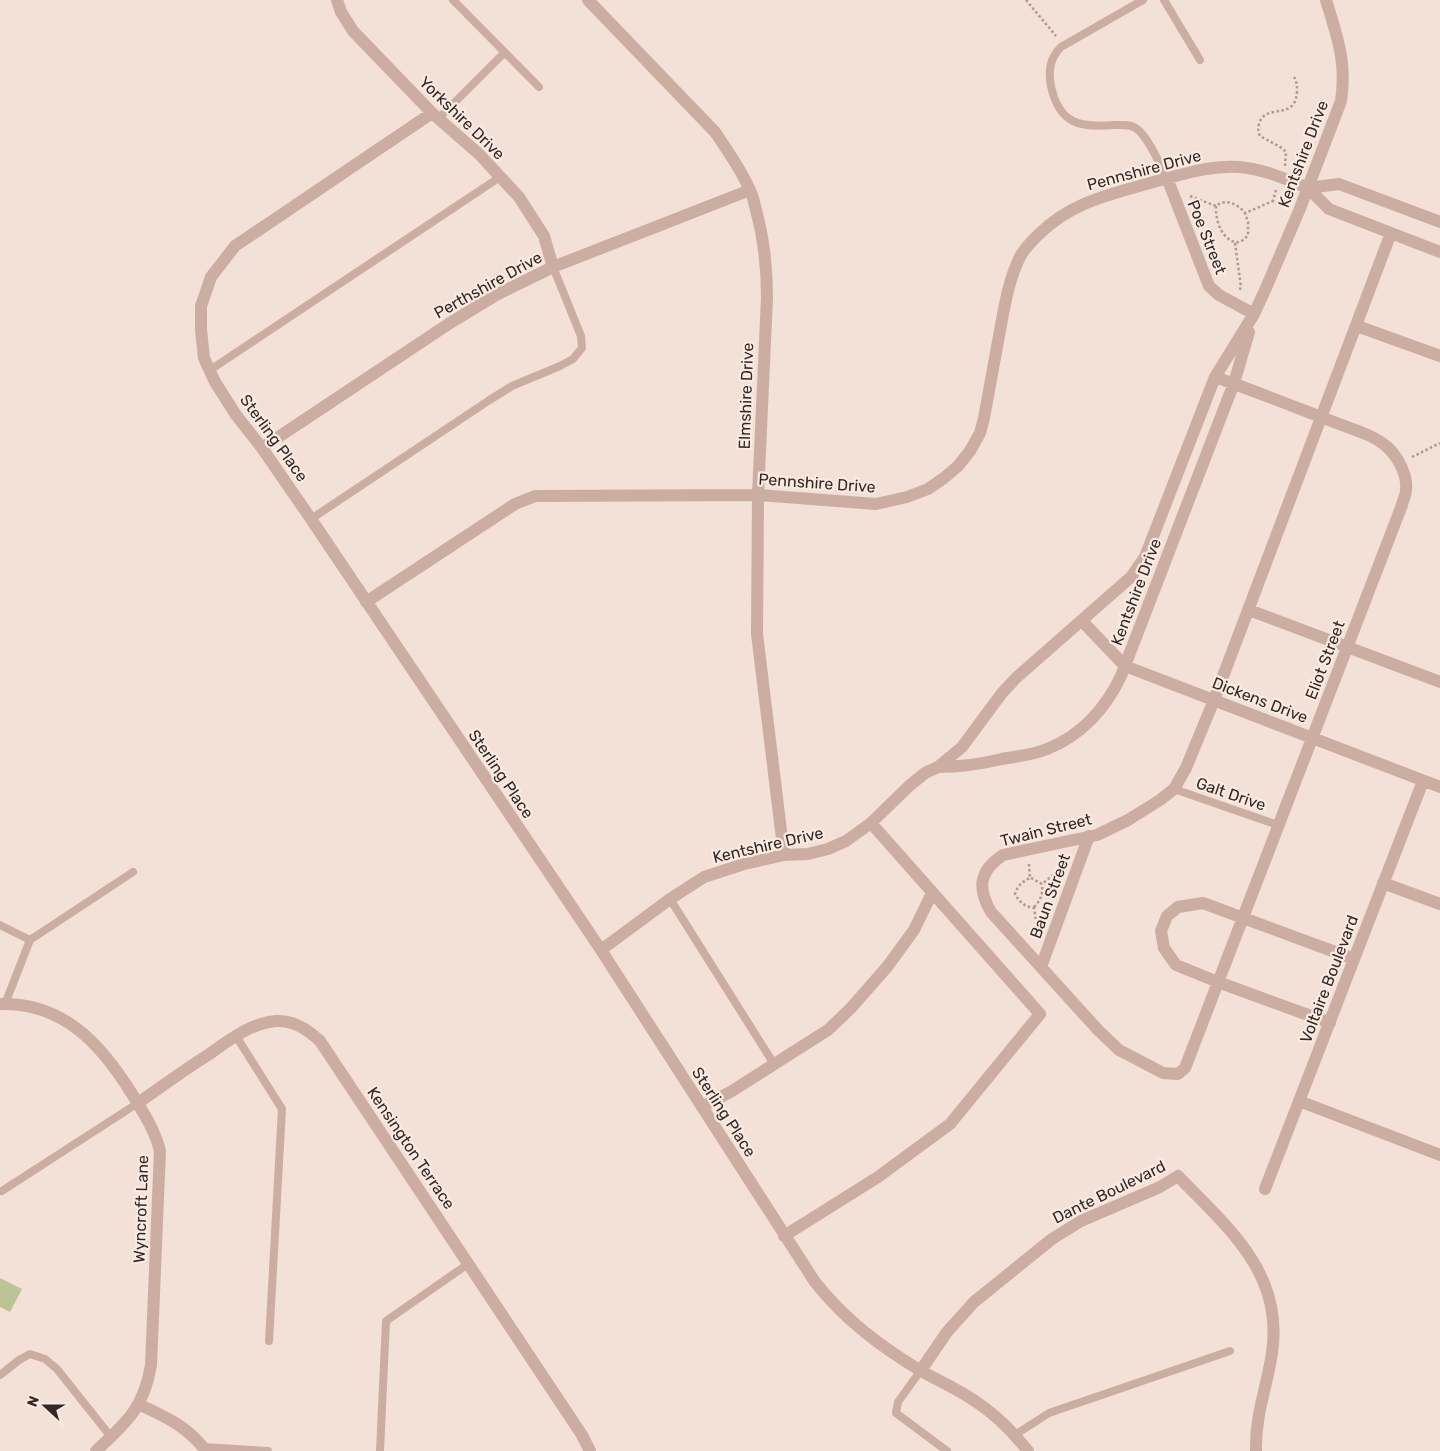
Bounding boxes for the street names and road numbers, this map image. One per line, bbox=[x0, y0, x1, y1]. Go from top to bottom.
street label: Yorkshire Drive bbox=[415, 72, 509, 164]
street label: Kentshire Drive bbox=[1274, 98, 1332, 210]
street label: Pennshire Drive bbox=[1085, 146, 1203, 194]
street label: Poe Street bbox=[1183, 197, 1231, 277]
street label: Perthshire Drive bbox=[431, 248, 545, 322]
street label: Elmshire Drive bbox=[735, 342, 757, 450]
street label: Sterling Place bbox=[236, 391, 312, 485]
street label: Pennshire Drive bbox=[758, 469, 876, 497]
street label: Kentshire Drive bbox=[1107, 536, 1165, 648]
street label: Eliot Street bbox=[1301, 618, 1349, 702]
street label: Dickens Drive bbox=[1210, 673, 1311, 727]
street label: Sterling Place bbox=[464, 726, 538, 822]
street label: Galt Drive bbox=[1194, 773, 1268, 815]
street label: Twain Street bbox=[998, 809, 1094, 851]
street label: Kentshire Drive bbox=[711, 823, 825, 867]
street label: Baun Street bbox=[1026, 851, 1074, 941]
street label: Voltaire Boulevard bbox=[1296, 912, 1362, 1046]
street label: Sterling Place bbox=[688, 1064, 760, 1160]
street label: Kensington Terrace bbox=[363, 1083, 459, 1213]
street label: Wyncroft Lane bbox=[130, 1155, 152, 1263]
street label: Dante Boulevard bbox=[1049, 1156, 1169, 1228]

